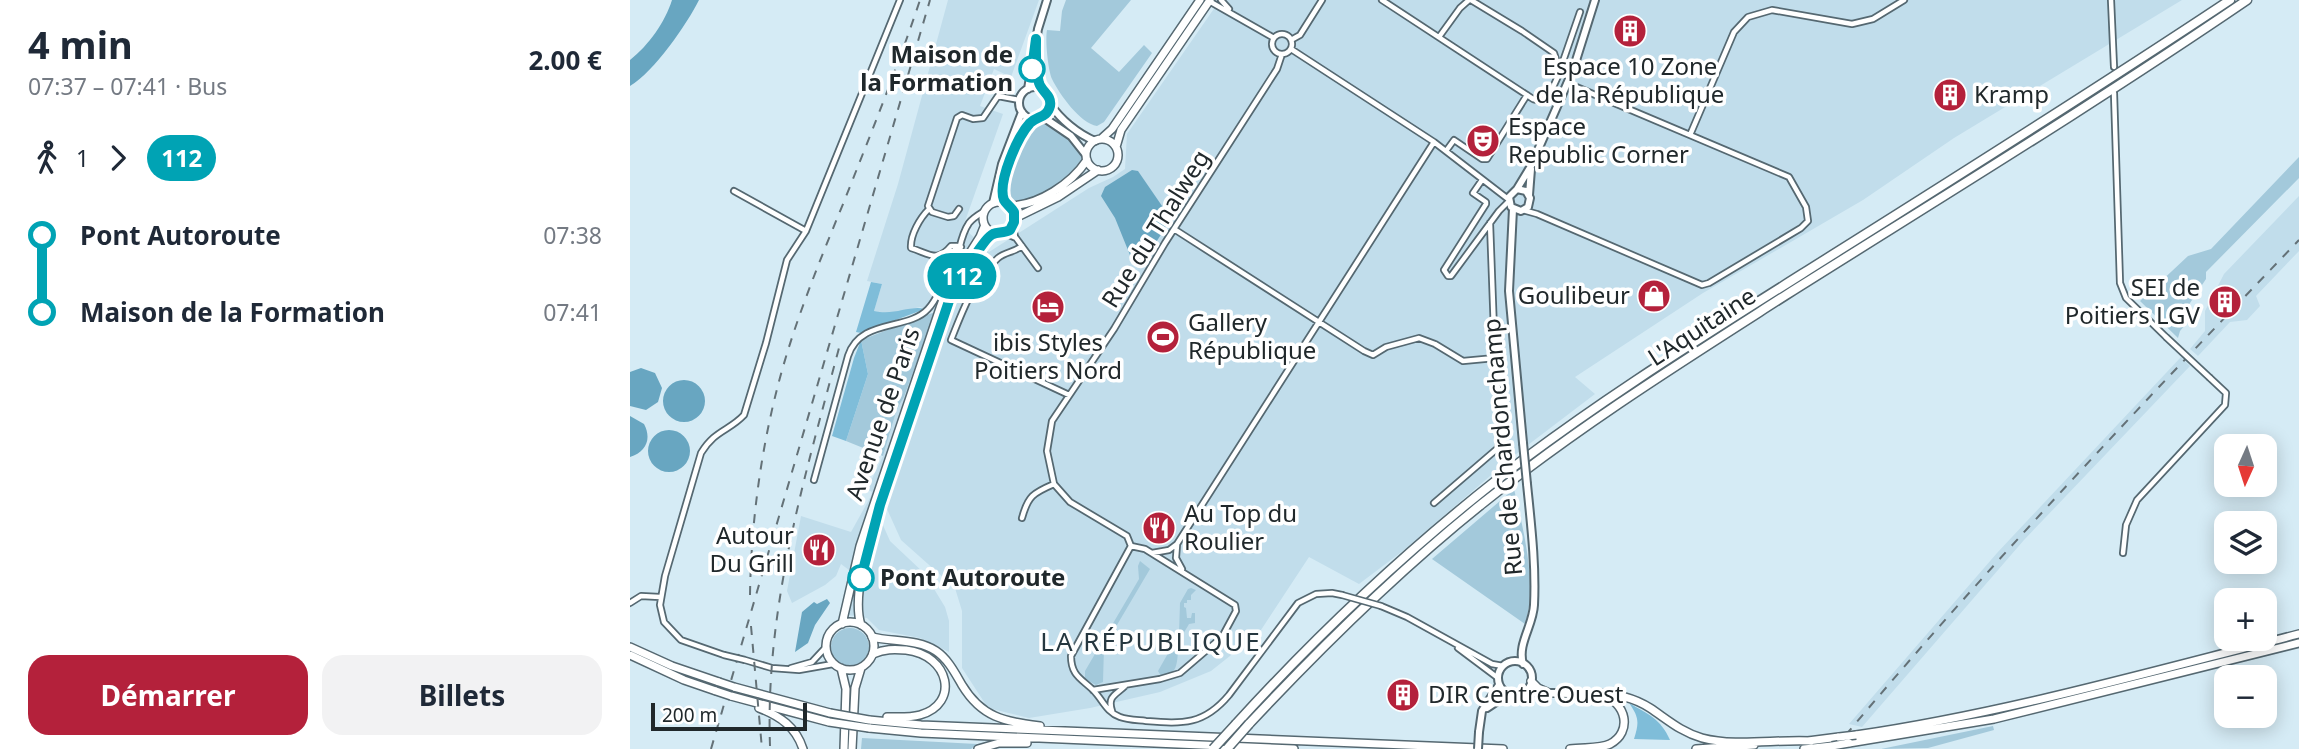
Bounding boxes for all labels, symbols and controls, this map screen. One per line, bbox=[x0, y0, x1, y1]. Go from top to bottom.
building icon: Espace 10 Zone de la République bbox=[1611, 12, 1649, 50]
text: 4 min bbox=[28, 18, 133, 70]
place label: Maison de la Formation bbox=[860, 37, 1013, 98]
text: 2.00 € bbox=[528, 42, 602, 78]
place label: Espace 10 Zone de la République bbox=[1536, 49, 1724, 110]
marker: Maison de la Formation bbox=[1019, 56, 1045, 82]
text: 07:37 – 07:41 · Bus bbox=[28, 70, 227, 102]
building icon: Kramp bbox=[1931, 76, 1969, 114]
place label: Kramp bbox=[1974, 77, 2049, 110]
place label: Espace Republic Corner bbox=[1508, 109, 1689, 170]
theatre icon: Espace Republic Corner bbox=[1464, 122, 1502, 160]
icon: walk bbox=[28, 139, 66, 177]
icon: forward bbox=[99, 139, 137, 177]
text: 112 bbox=[161, 141, 202, 174]
text: 1 bbox=[76, 142, 89, 174]
street label: Rue du Thalweg bbox=[1093, 143, 1217, 313]
text: Pont Autoroute bbox=[80, 217, 281, 253]
text: 07:38 bbox=[543, 219, 602, 251]
line badge: 112 bbox=[922, 253, 1002, 299]
text: 112 bbox=[941, 259, 983, 292]
place label: SEI de Poitiers LGV bbox=[2065, 270, 2201, 331]
shop icon: Goulibeur bbox=[1635, 277, 1673, 315]
place label: Goulibeur bbox=[1518, 278, 1630, 311]
street label: L'Aquitaine bbox=[1641, 279, 1761, 373]
building icon: SEI de Poitiers LGV bbox=[2206, 283, 2244, 321]
hotel icon: ibis Styles Poitiers Nord bbox=[1029, 288, 1067, 326]
text: Maison de la Formation bbox=[80, 294, 385, 330]
text: 07:41 bbox=[543, 296, 602, 328]
place label: Gallery République bbox=[1188, 305, 1316, 366]
street label: Rue de Chardonchamp bbox=[1474, 317, 1529, 577]
sports icon: Gallery République bbox=[1144, 318, 1182, 356]
street label: Avenue de Paris bbox=[837, 323, 927, 504]
place label: ibis Styles Poitiers Nord bbox=[974, 325, 1122, 386]
north arrow bbox=[2214, 434, 2277, 497]
map controls bbox=[2214, 434, 2277, 728]
place label: Au Top du Roulier bbox=[1184, 496, 1297, 557]
restaurant icon: Au Top du Roulier bbox=[1140, 509, 1178, 547]
button: layers bbox=[2214, 511, 2277, 574]
place label: Autour Du Grill bbox=[709, 518, 794, 579]
restaurant icon: Autour Du Grill bbox=[800, 531, 838, 569]
place label: Pont Autoroute bbox=[880, 560, 1065, 593]
marker: Pont Autoroute bbox=[848, 565, 874, 591]
button: + bbox=[2214, 588, 2277, 651]
district label: LA RÉPUBLIQUE bbox=[1040, 623, 1262, 659]
button: Démarrer bbox=[28, 655, 308, 735]
button: Billets bbox=[322, 655, 602, 735]
button: − bbox=[2214, 665, 2277, 728]
building icon: DIR Centre Ouest bbox=[1384, 676, 1422, 714]
place label: DIR Centre Ouest bbox=[1428, 677, 1624, 710]
scale bar bbox=[651, 700, 807, 732]
text: 200 m bbox=[662, 702, 717, 728]

